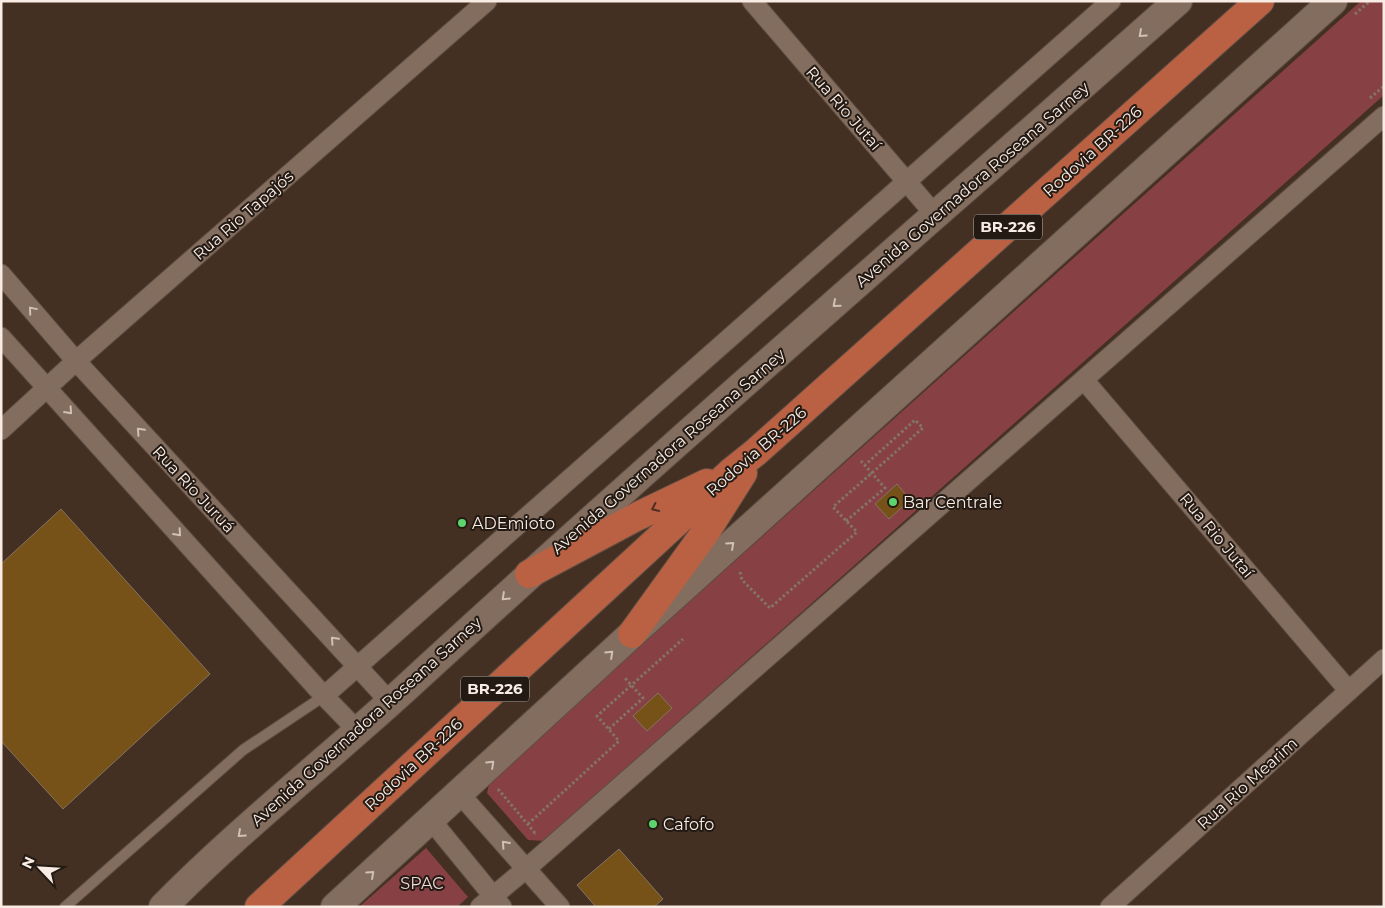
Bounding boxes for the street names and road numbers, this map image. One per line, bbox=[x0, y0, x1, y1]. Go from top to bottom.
street label: Rua Rio Jutaí bbox=[802, 63, 886, 155]
street label: Avenida Governadora Roseana Sarney bbox=[852, 78, 1093, 291]
street label: Rodovia BR-226 bbox=[1039, 102, 1146, 201]
street label: Rua Rio Tapajós bbox=[189, 167, 298, 264]
road number: BR-226 bbox=[974, 214, 1042, 240]
street label: Avenida Governadora Roseana Sarney bbox=[548, 345, 789, 558]
street label: Rodovia BR-226 bbox=[702, 403, 810, 500]
street label: Rua Rio Juruá bbox=[149, 442, 239, 537]
street label: Rua Rio Jutaí bbox=[1176, 489, 1258, 582]
street label: Avenida Governadora Roseana Sarney bbox=[247, 613, 486, 830]
road number: BR-226 bbox=[461, 676, 529, 702]
street label: Rodovia BR-226 bbox=[361, 714, 466, 814]
street label: Rua Rio Mearim bbox=[1194, 734, 1301, 833]

